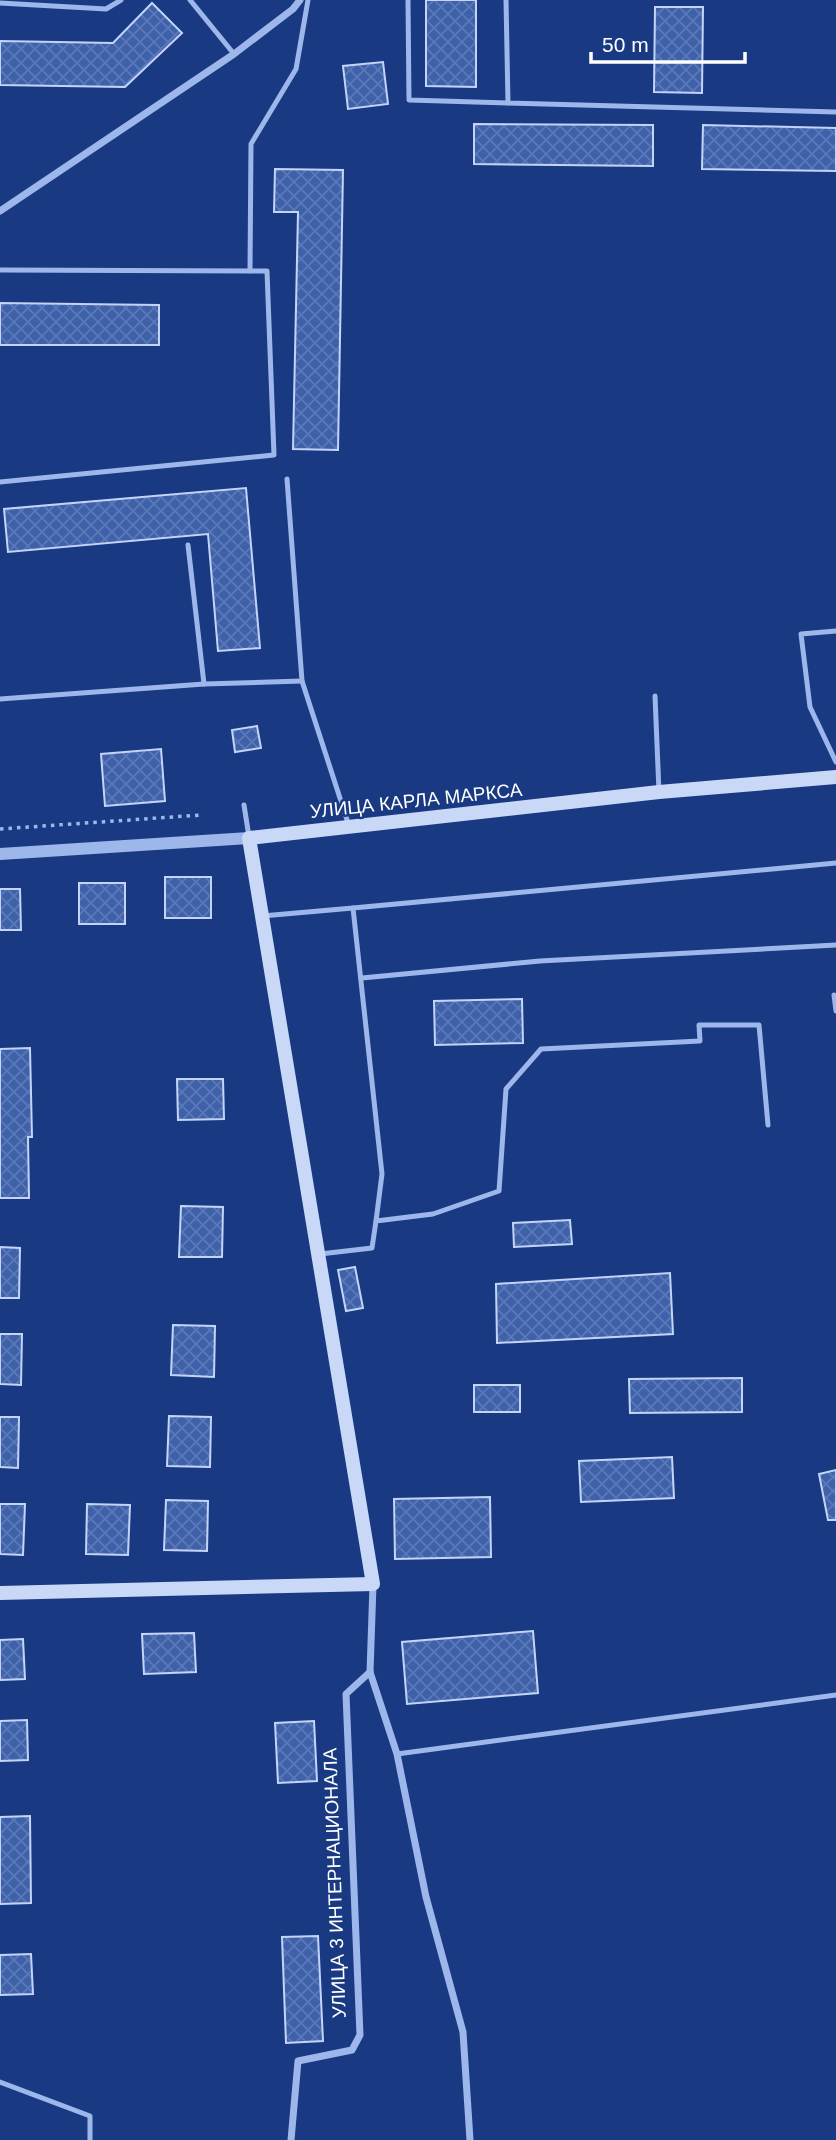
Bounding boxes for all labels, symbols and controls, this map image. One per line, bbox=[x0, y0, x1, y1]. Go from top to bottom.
scale bar bbox=[591, 21, 745, 65]
text: 50 m bbox=[602, 33, 649, 56]
street label: УЛИЦА КАРЛА МАРКСА bbox=[309, 779, 524, 822]
street label: УЛИЦА 3 ИНТЕРНАЦИОНАЛА bbox=[319, 1747, 350, 2019]

